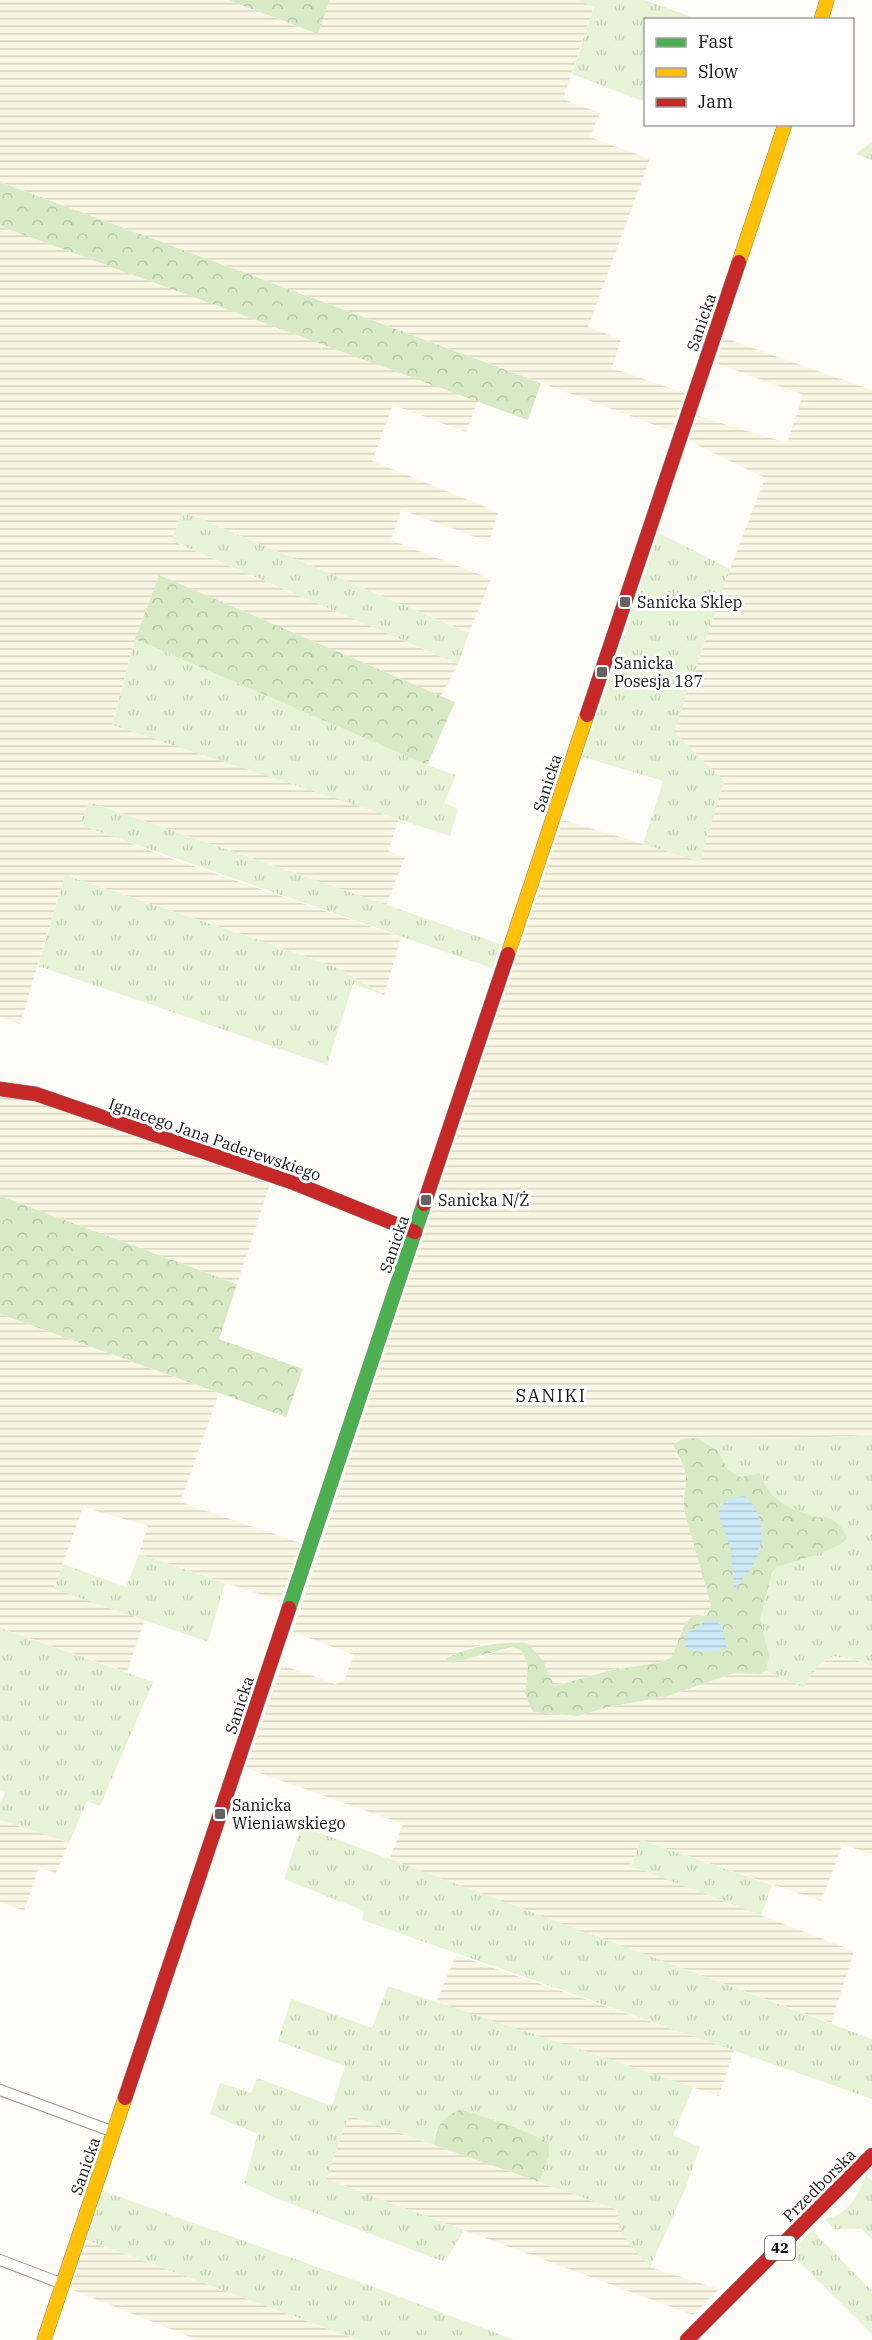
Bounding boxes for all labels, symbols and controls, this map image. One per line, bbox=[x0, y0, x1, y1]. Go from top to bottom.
legend bbox=[644, 18, 854, 126]
text: Fast bbox=[698, 30, 733, 53]
text: Slow bbox=[698, 60, 738, 83]
text: Jam bbox=[698, 90, 733, 113]
street label: Sanicka bbox=[682, 290, 720, 354]
place label: Sanicka Sklep bbox=[637, 592, 743, 612]
marker: Sanicka Sklep bbox=[618, 595, 632, 609]
place label: Sanicka Posesja 187 bbox=[614, 653, 703, 691]
marker: Sanicka Posesja 187 bbox=[595, 665, 609, 679]
street label: Sanicka bbox=[528, 751, 566, 815]
street label: Ignacego Jana Paderewskiego bbox=[106, 1093, 324, 1185]
place label: Sanicka N/Ż bbox=[438, 1190, 529, 1210]
marker: Sanicka N/Ż bbox=[419, 1193, 433, 1207]
street label: Sanicka bbox=[375, 1212, 413, 1276]
district label: SANIKI bbox=[516, 1384, 586, 1407]
street label: Sanicka bbox=[220, 1673, 258, 1737]
place label: Sanicka Wieniawskiego bbox=[232, 1795, 346, 1833]
marker: Sanicka Wieniawskiego bbox=[213, 1807, 227, 1821]
street label: Sanicka bbox=[66, 2134, 104, 2198]
street label: Przedborska bbox=[778, 2144, 860, 2226]
road number: 42 bbox=[765, 2236, 795, 2260]

